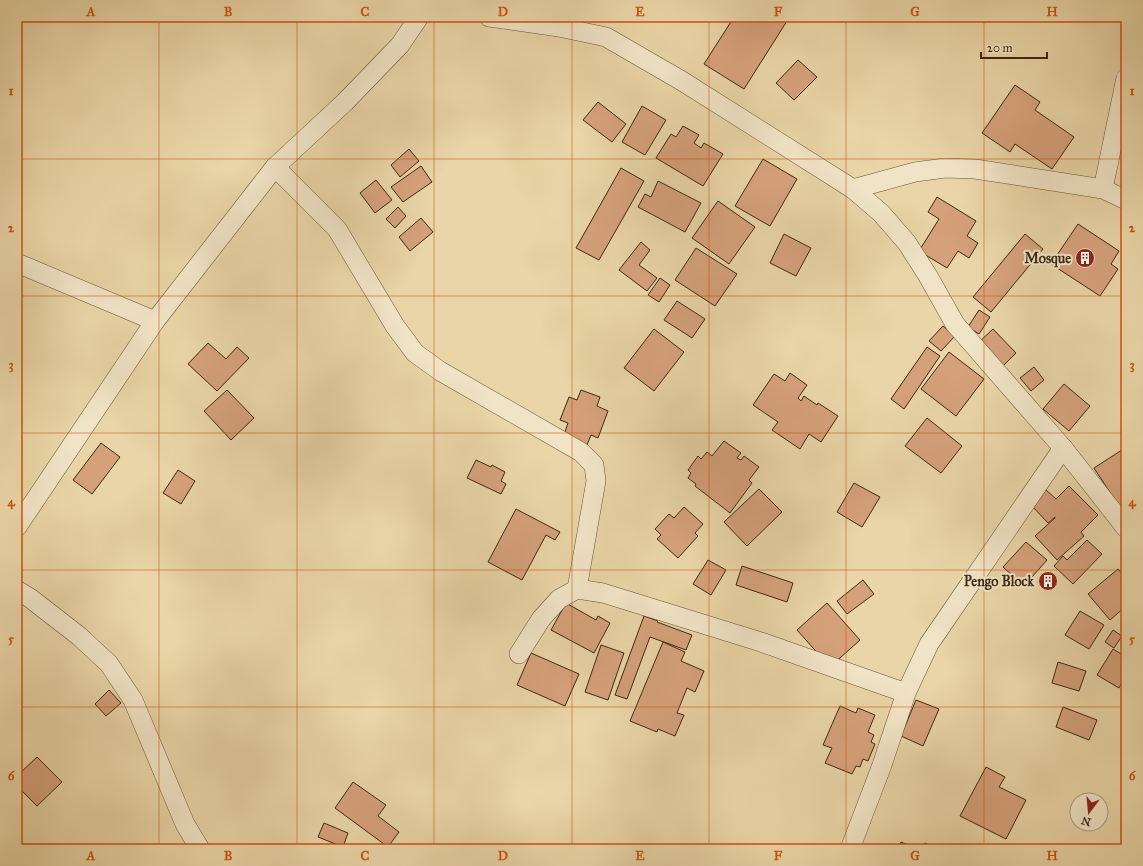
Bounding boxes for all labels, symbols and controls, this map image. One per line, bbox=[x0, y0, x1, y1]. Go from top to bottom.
text: A bbox=[86, 4, 96, 20]
text: B bbox=[224, 4, 233, 20]
text: C bbox=[361, 4, 370, 20]
text: D bbox=[498, 4, 508, 20]
text: E bbox=[635, 4, 645, 20]
text: F bbox=[774, 4, 783, 20]
text: G bbox=[910, 4, 920, 20]
text: H bbox=[1046, 4, 1058, 20]
scale bar bbox=[981, 34, 1047, 60]
text: 20 m bbox=[987, 41, 1013, 55]
text: 1 bbox=[8, 83, 14, 99]
text: 1 bbox=[1129, 83, 1135, 99]
text: 2 bbox=[8, 220, 15, 236]
text: 2 bbox=[1129, 220, 1136, 236]
building icon: Mosque bbox=[1074, 247, 1096, 269]
place label: Mosque bbox=[1024, 250, 1071, 268]
text: 3 bbox=[8, 357, 14, 373]
text: 3 bbox=[1129, 357, 1135, 373]
text: 4 bbox=[7, 494, 15, 510]
text: 4 bbox=[1128, 494, 1136, 510]
building icon: Pengo Block bbox=[1037, 570, 1059, 592]
place label: Pengo Block bbox=[964, 573, 1034, 591]
text: 5 bbox=[8, 631, 15, 647]
text: 5 bbox=[1129, 631, 1136, 647]
text: 6 bbox=[8, 768, 16, 784]
text: 6 bbox=[1129, 768, 1137, 784]
north arrow bbox=[1069, 792, 1109, 832]
text: N bbox=[1079, 813, 1093, 829]
text: A bbox=[86, 848, 96, 864]
text: B bbox=[224, 848, 233, 864]
text: C bbox=[361, 848, 370, 864]
text: D bbox=[498, 848, 508, 864]
text: E bbox=[635, 848, 645, 864]
text: F bbox=[774, 848, 783, 864]
text: G bbox=[910, 848, 920, 864]
text: H bbox=[1046, 848, 1058, 864]

